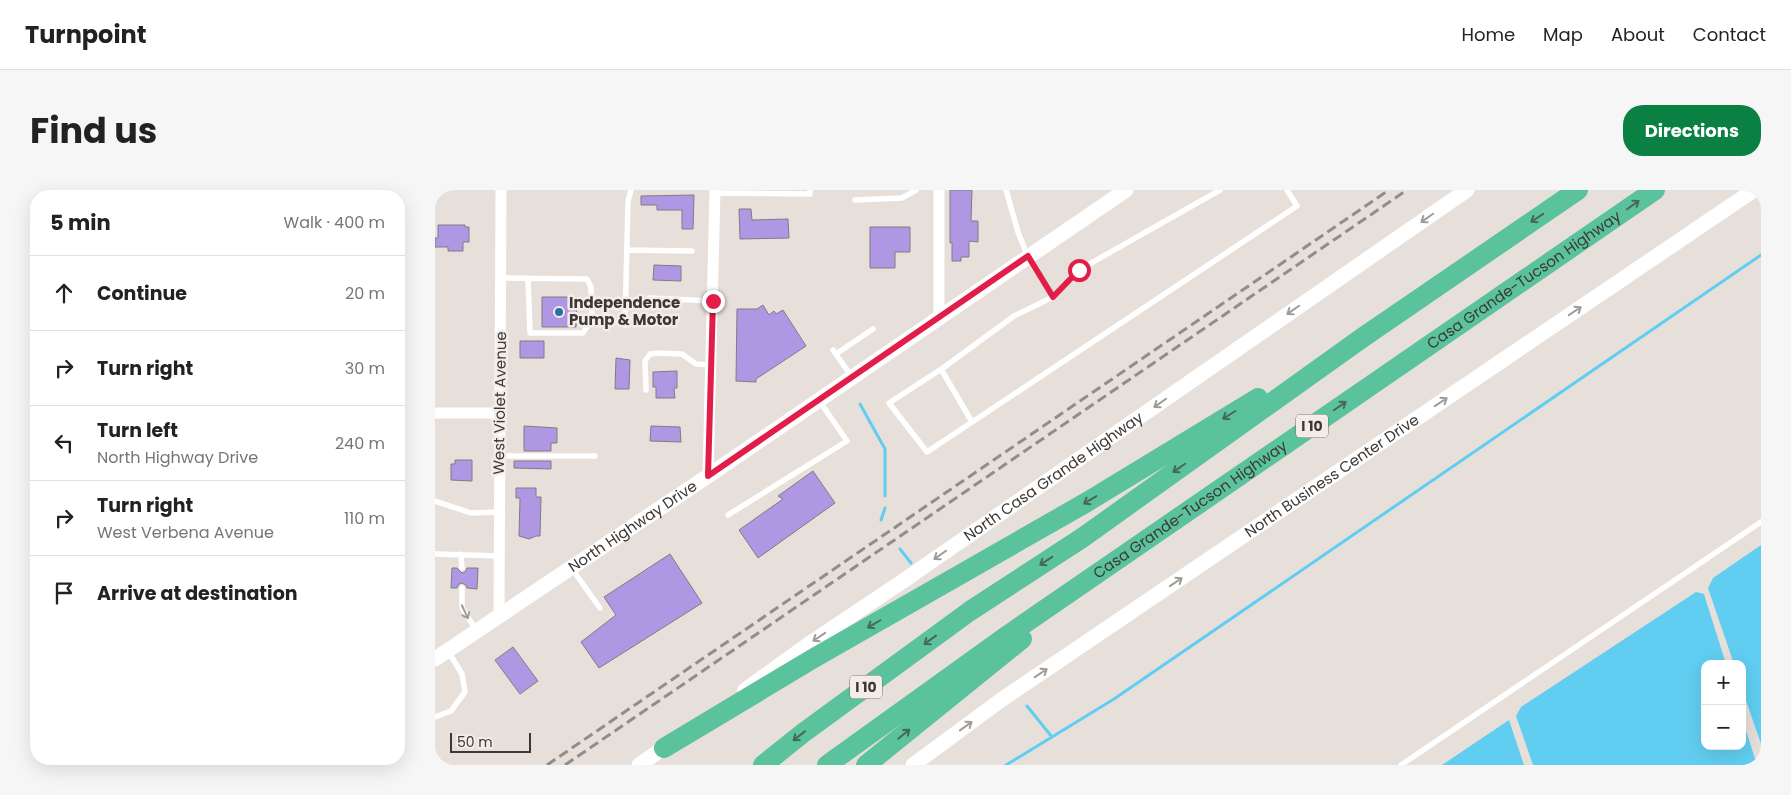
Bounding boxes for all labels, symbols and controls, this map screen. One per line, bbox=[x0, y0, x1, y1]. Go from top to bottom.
text: Turnpoint bbox=[25, 18, 146, 51]
text: Home bbox=[1461, 22, 1515, 47]
text: Map bbox=[1543, 22, 1583, 47]
text: About bbox=[1611, 22, 1665, 47]
text: Contact bbox=[1693, 22, 1766, 47]
button: Directions bbox=[1623, 105, 1761, 156]
text: Find us bbox=[30, 106, 157, 155]
one-way arrow bbox=[1625, 200, 1639, 210]
street label: Casa Grande-Tucson Highway bbox=[1422, 205, 1625, 354]
text: 5 min bbox=[50, 208, 111, 237]
text: Walk · 400 m bbox=[284, 211, 385, 234]
one-way arrow bbox=[1420, 213, 1434, 223]
one-way arrow bbox=[1531, 213, 1545, 223]
route start bbox=[1068, 259, 1091, 282]
icon: ahead bbox=[50, 279, 78, 307]
text: Continue bbox=[97, 280, 187, 307]
text: 20 m bbox=[345, 282, 385, 305]
route end bbox=[702, 290, 725, 313]
place label: Independence Pump & Motor bbox=[569, 292, 680, 330]
one-way arrow bbox=[1287, 305, 1301, 315]
marker: Independence Pump & Motor bbox=[553, 306, 565, 318]
one-way arrow bbox=[1568, 306, 1582, 316]
street label: West Violet Avenue bbox=[488, 331, 511, 475]
icon: right bbox=[50, 354, 78, 382]
text: Turn right bbox=[97, 355, 193, 382]
text: 30 m bbox=[345, 357, 385, 380]
one-way arrow bbox=[1434, 397, 1448, 407]
one-way arrow bbox=[1153, 398, 1167, 408]
one-way arrow bbox=[1333, 401, 1347, 411]
street label: North Casa Grande Highway bbox=[959, 406, 1147, 546]
street label: North Business Center Drive bbox=[1240, 409, 1423, 542]
one-way arrow bbox=[1222, 411, 1236, 421]
road number: I 10 bbox=[1296, 415, 1328, 438]
text: Turn left bbox=[97, 417, 178, 444]
icon: left bbox=[50, 429, 78, 457]
text: 240 m bbox=[335, 432, 385, 455]
street label: Casa Grande-Tucson Highway bbox=[1089, 435, 1292, 583]
text: North Highway Drive bbox=[97, 446, 258, 469]
one-way arrow bbox=[1173, 463, 1187, 473]
street label: North Highway Drive bbox=[564, 475, 701, 577]
text: Turn right bbox=[97, 492, 193, 519]
one-way arrow bbox=[1083, 496, 1097, 506]
icon: right bbox=[50, 504, 78, 532]
text: 110 m bbox=[344, 507, 385, 530]
text: West Verbena Avenue bbox=[97, 521, 274, 544]
one-way arrow bbox=[933, 550, 947, 560]
one-way arrow bbox=[1039, 556, 1053, 566]
one-way arrow bbox=[1169, 577, 1183, 587]
icon: arrive bbox=[50, 579, 78, 607]
text: Arrive at destination bbox=[97, 580, 298, 607]
one-way arrow bbox=[461, 604, 471, 619]
one-way arrow bbox=[866, 619, 881, 629]
one-way arrow bbox=[812, 632, 826, 642]
one-way arrow bbox=[924, 635, 938, 645]
map controls bbox=[1701, 660, 1746, 750]
button: + bbox=[1701, 660, 1746, 705]
one-way arrow bbox=[1034, 668, 1048, 678]
road number: I 10 bbox=[850, 676, 882, 698]
button: − bbox=[1701, 705, 1746, 750]
one-way arrow bbox=[959, 721, 973, 731]
one-way arrow bbox=[897, 729, 910, 740]
scale bar bbox=[450, 730, 531, 753]
one-way arrow bbox=[793, 730, 806, 741]
text: 50 m bbox=[457, 732, 493, 752]

